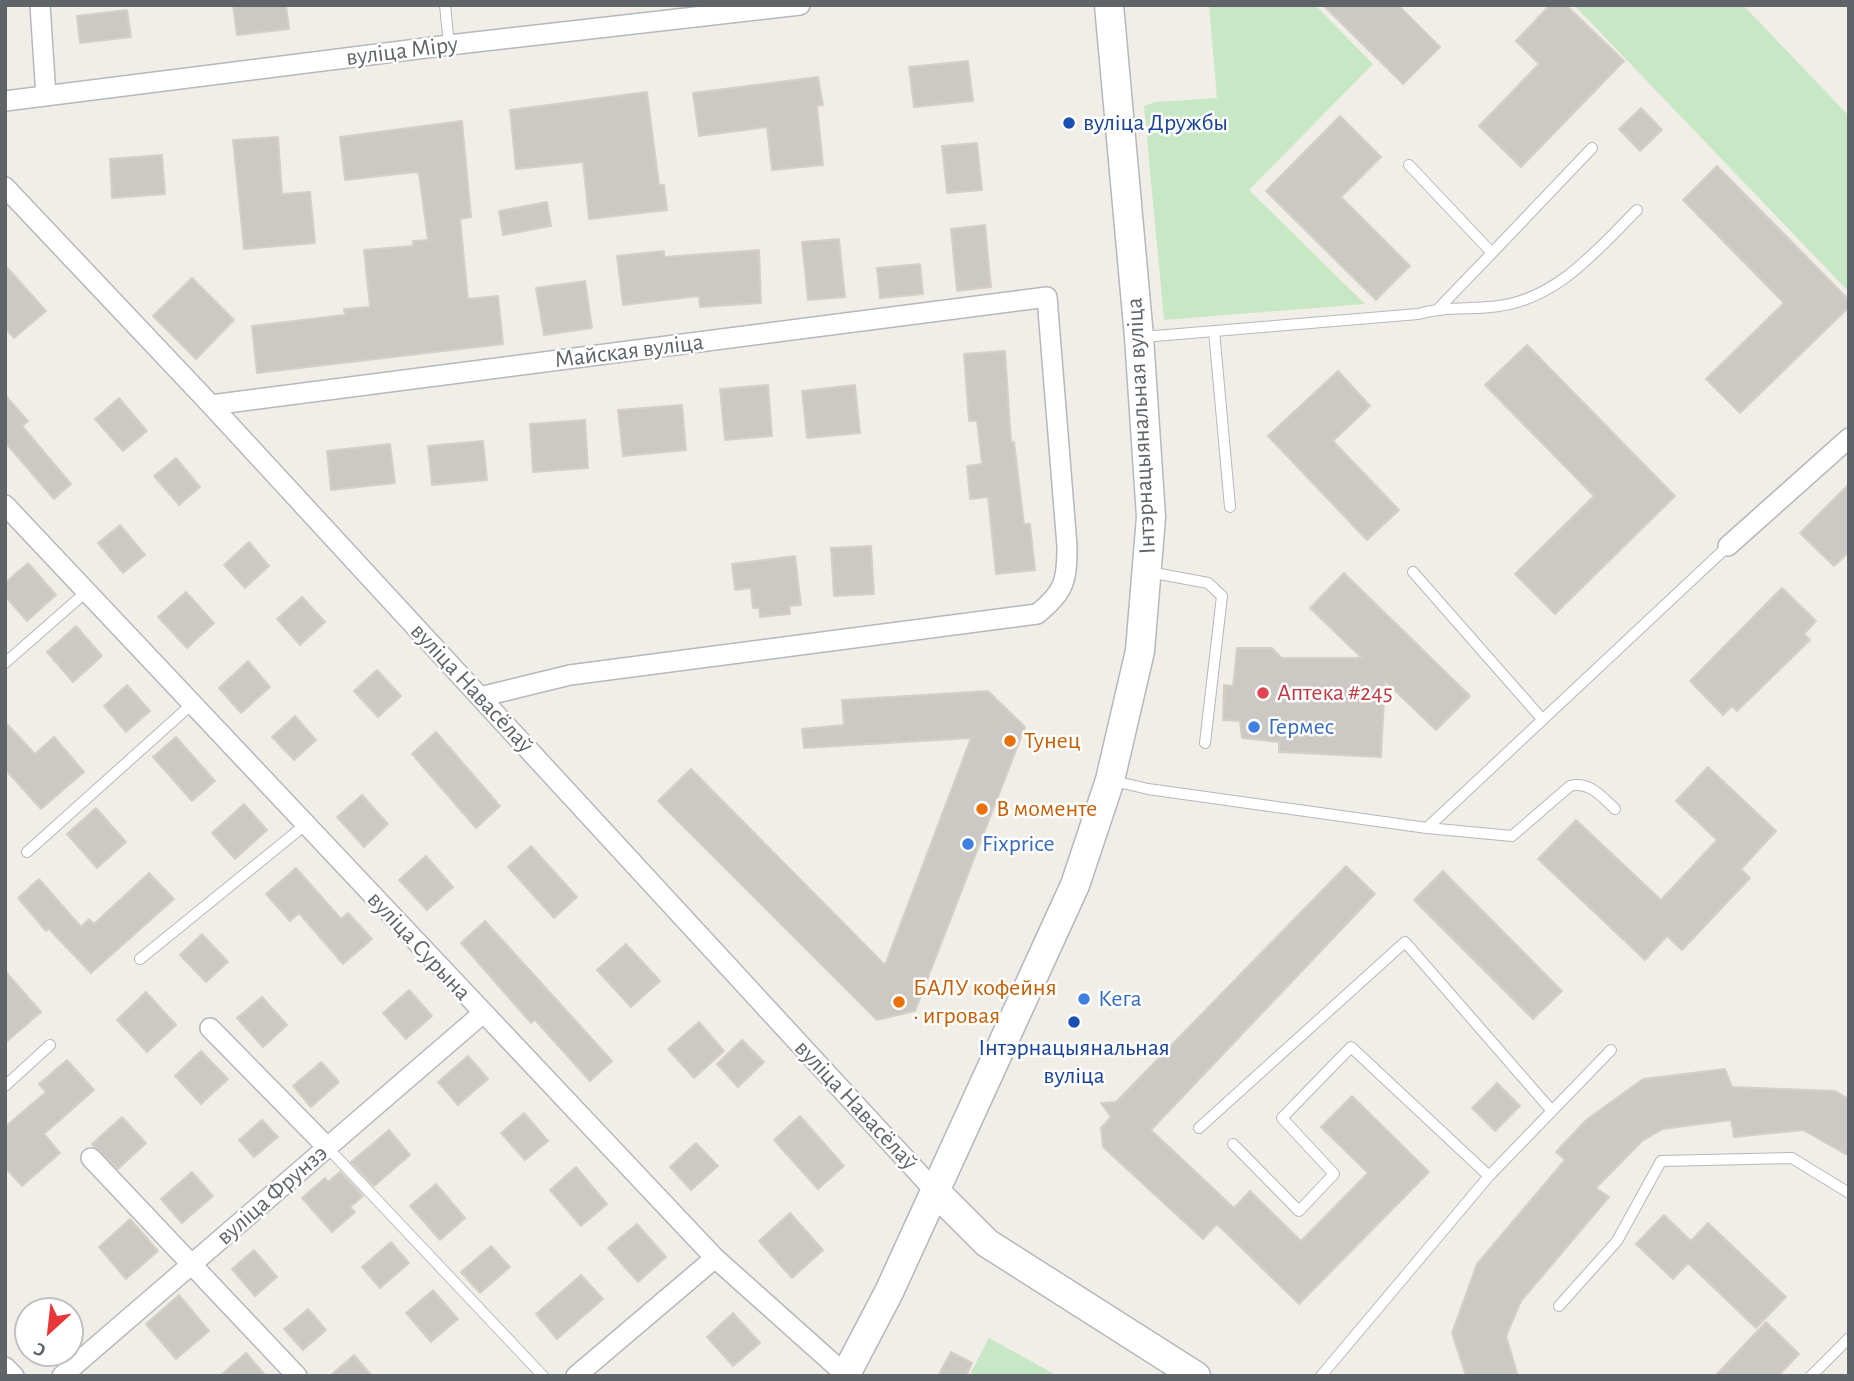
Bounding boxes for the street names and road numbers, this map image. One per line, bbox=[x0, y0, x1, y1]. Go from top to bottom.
street label: вуліца Міру bbox=[344, 30, 460, 72]
street label: Інтэрнацыянальная вуліца bbox=[1120, 297, 1162, 555]
street label: Майская вуліца bbox=[553, 328, 705, 374]
street label: вуліца Навасёлаў bbox=[404, 617, 540, 759]
street label: вуліца Сурына bbox=[361, 885, 477, 1007]
street label: вуліца Навасёлаў bbox=[788, 1034, 924, 1176]
street label: вуліца Фрунзэ bbox=[210, 1139, 334, 1251]

